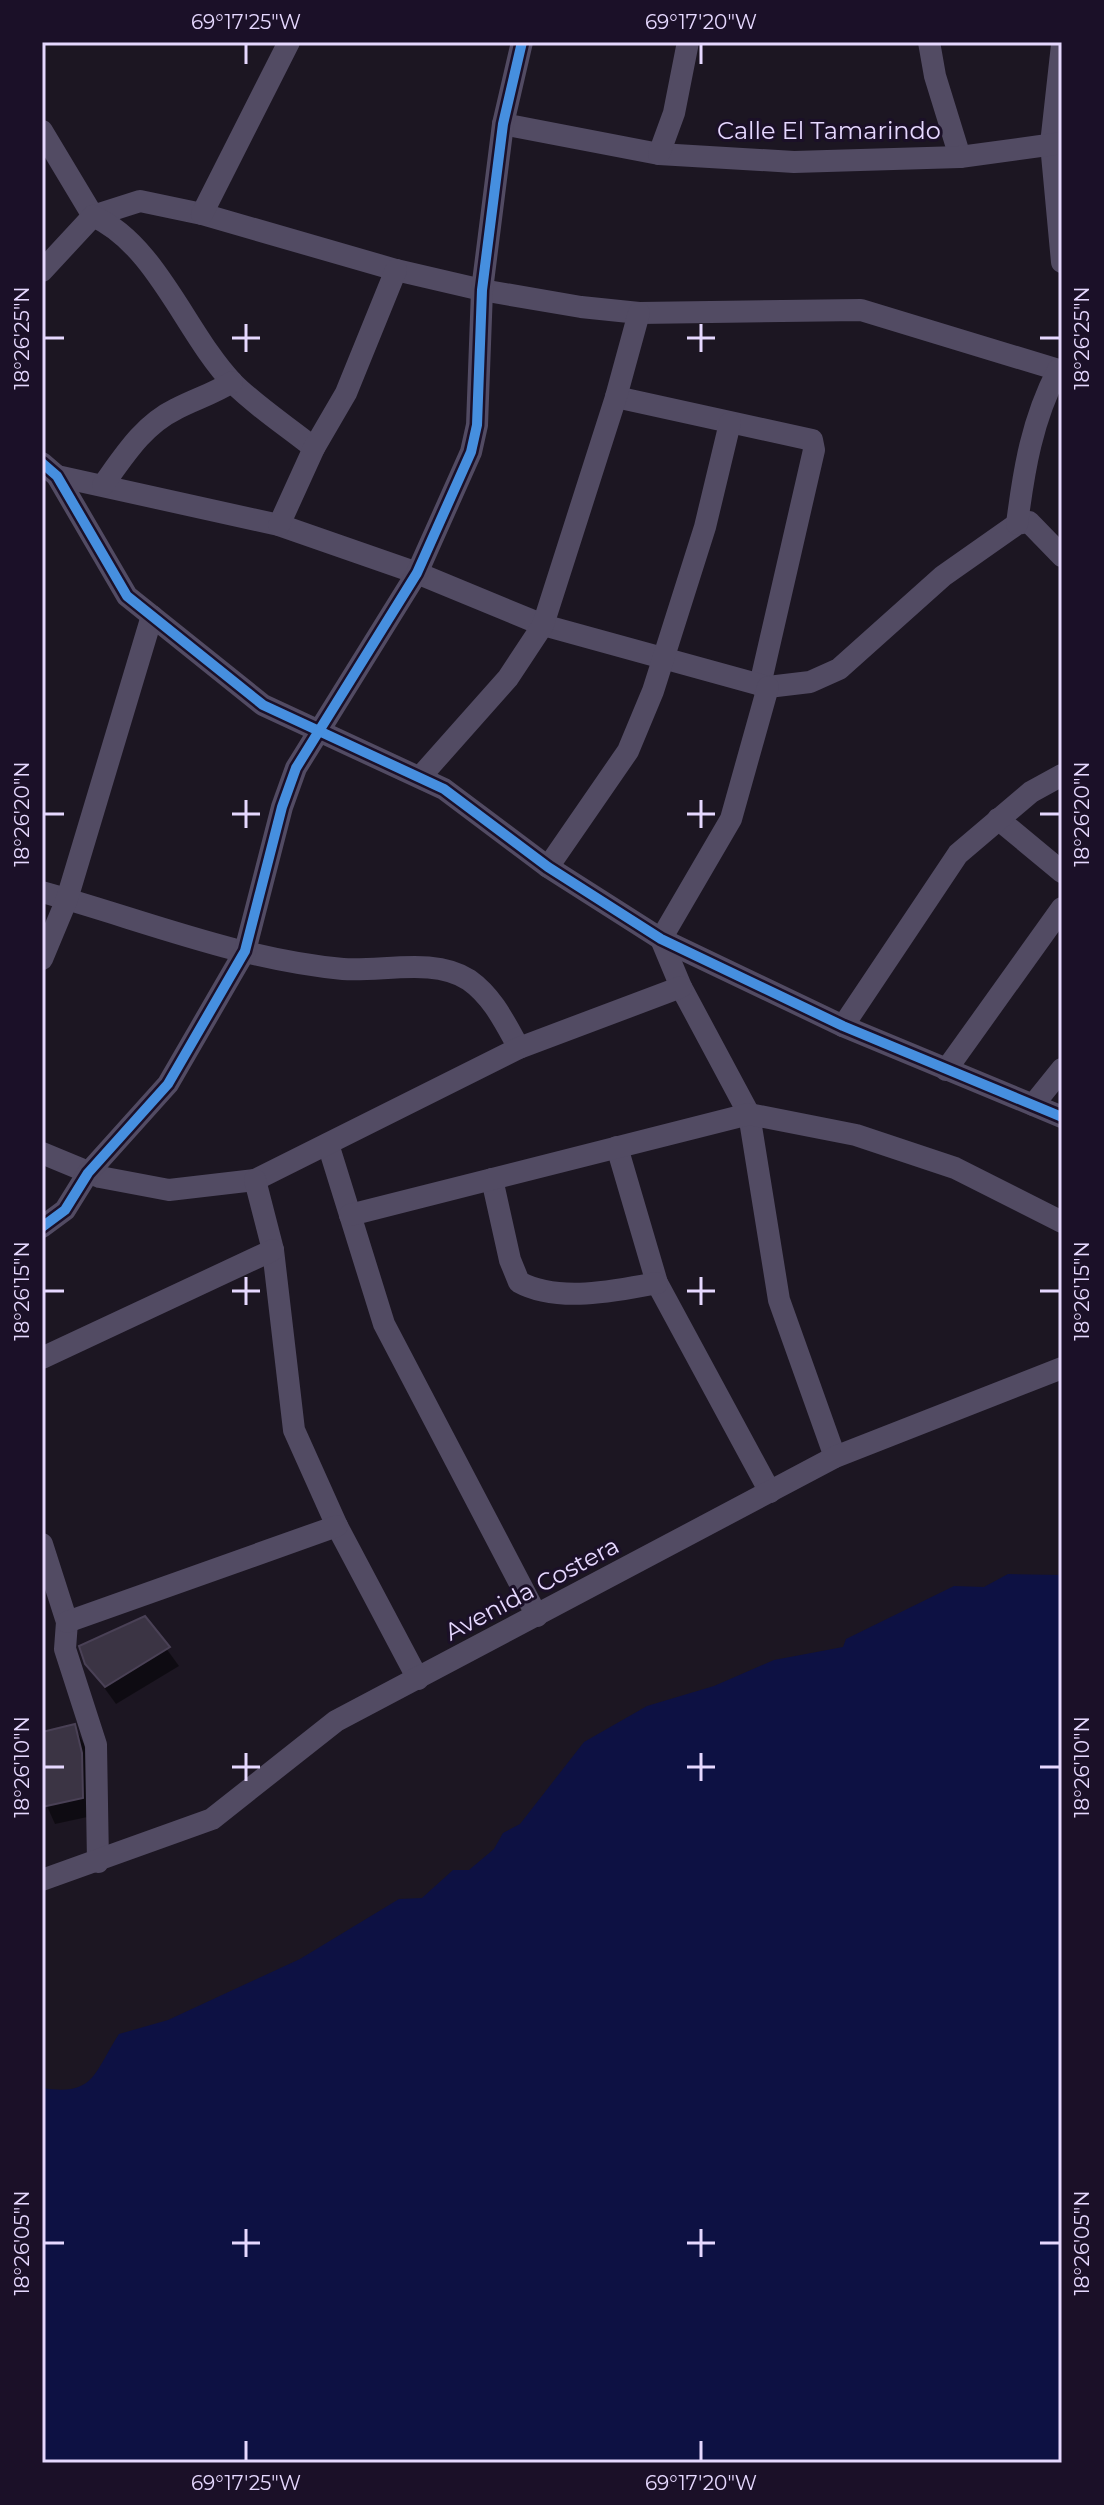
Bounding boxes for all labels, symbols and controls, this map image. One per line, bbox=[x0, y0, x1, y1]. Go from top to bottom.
text: 69°17'25"W bbox=[191, 10, 301, 34]
text: 69°17'20"W bbox=[645, 10, 757, 34]
street label: Calle El Tamarindo bbox=[717, 116, 941, 145]
text: 18°26'25"N bbox=[10, 286, 34, 390]
text: 18°26'25"N bbox=[1070, 286, 1094, 390]
text: 18°26'20"N bbox=[10, 761, 34, 867]
text: 18°26'20"N bbox=[1070, 761, 1094, 867]
text: 18°26'15"N bbox=[10, 1241, 34, 1341]
text: 18°26'15"N bbox=[1070, 1241, 1094, 1341]
street label: Avenida Costera bbox=[440, 1530, 624, 1647]
text: 18°26'10"N bbox=[10, 1716, 34, 1818]
text: 18°26'10"N bbox=[1070, 1716, 1094, 1818]
text: 18°26'05"N bbox=[10, 2191, 34, 2295]
text: 18°26'05"N bbox=[1070, 2191, 1094, 2295]
text: 69°17'25"W bbox=[191, 2471, 301, 2495]
text: 69°17'20"W bbox=[645, 2471, 757, 2495]

